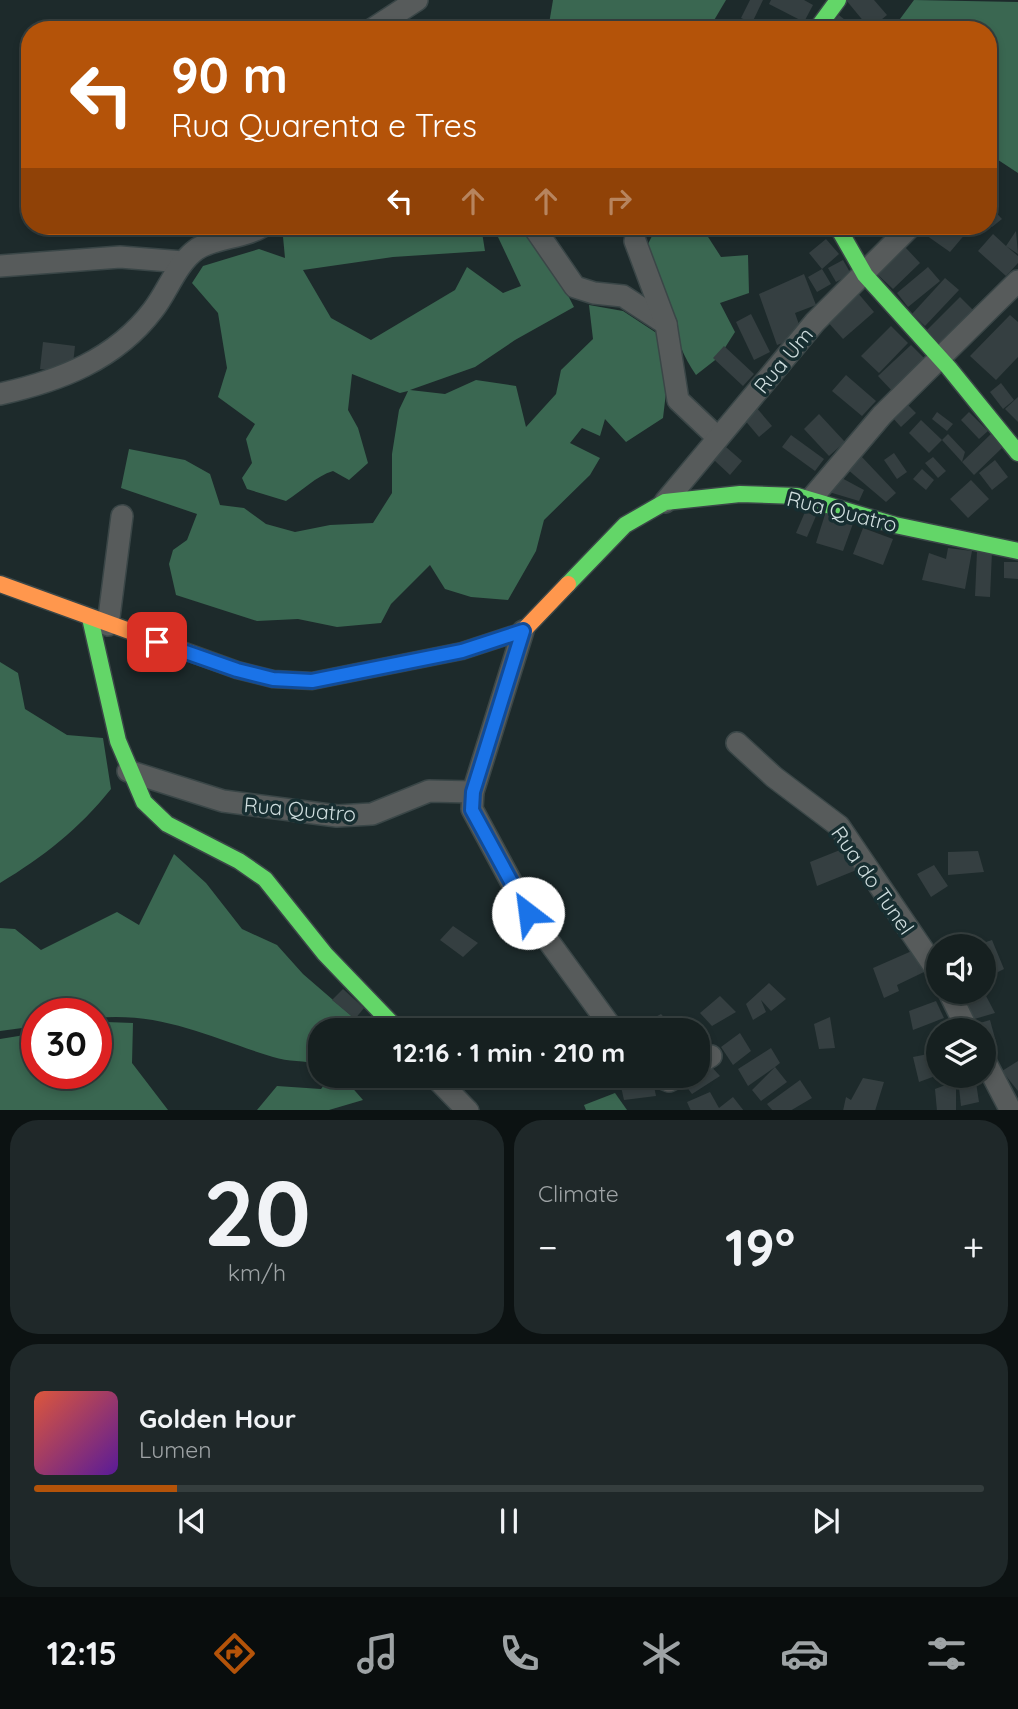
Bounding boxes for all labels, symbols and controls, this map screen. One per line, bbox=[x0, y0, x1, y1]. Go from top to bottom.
text: 90 m bbox=[171, 44, 288, 105]
icon: left bbox=[56, 49, 147, 140]
text: Rua Quarenta e Tres bbox=[171, 105, 477, 145]
icon: left bbox=[381, 182, 419, 220]
icon: ahead bbox=[454, 182, 492, 220]
icon: ahead bbox=[527, 182, 565, 220]
icon: right bbox=[600, 182, 638, 220]
street label: Rua Um bbox=[748, 322, 818, 398]
street label: Rua Quatro bbox=[784, 485, 900, 537]
pin bbox=[127, 612, 187, 672]
icon: arrive bbox=[138, 623, 176, 661]
street label: Rua Quatro bbox=[243, 791, 357, 827]
street label: Rua do Tunel bbox=[826, 821, 920, 939]
position arrow bbox=[491, 876, 565, 950]
map controls bbox=[926, 934, 996, 1088]
button: sound bbox=[926, 934, 996, 1004]
speed limit sign: 30 bbox=[21, 998, 112, 1089]
button: layers bbox=[926, 1018, 996, 1088]
text: 12:16 · 1 min · 210 m bbox=[393, 1036, 625, 1069]
text: 20 bbox=[203, 1155, 311, 1269]
text: Climate bbox=[538, 1179, 619, 1208]
text: 19° bbox=[725, 1214, 795, 1279]
text: − bbox=[538, 1223, 558, 1271]
text: + bbox=[963, 1223, 984, 1271]
text: km/h bbox=[228, 1258, 286, 1287]
text: Golden Hour bbox=[139, 1402, 296, 1435]
text: Lumen bbox=[139, 1435, 212, 1464]
icon: previous bbox=[173, 1502, 211, 1540]
icon: pause bbox=[490, 1502, 528, 1540]
icon: next bbox=[807, 1502, 845, 1540]
icon: directions bbox=[210, 1629, 259, 1678]
icon: music bbox=[353, 1629, 402, 1678]
icon: phone bbox=[495, 1629, 544, 1678]
icon: climate bbox=[637, 1629, 686, 1678]
icon: car bbox=[780, 1629, 829, 1678]
icon: filters bbox=[922, 1629, 971, 1678]
text: 12:15 bbox=[47, 1633, 117, 1673]

